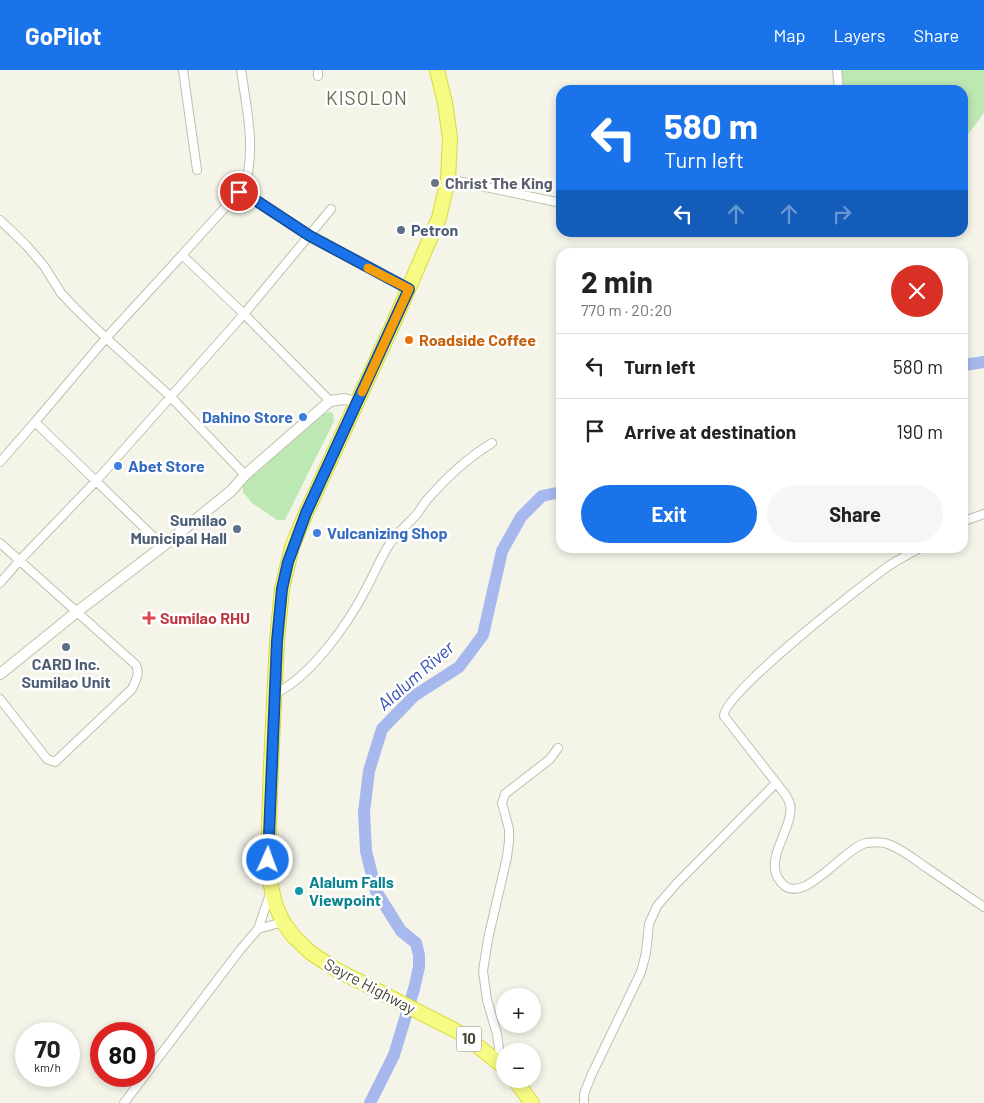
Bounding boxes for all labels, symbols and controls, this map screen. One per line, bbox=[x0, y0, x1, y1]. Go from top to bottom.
text: GoPilot bbox=[25, 21, 102, 50]
text: Map bbox=[773, 24, 805, 46]
text: Layers bbox=[833, 24, 886, 46]
text: Share bbox=[914, 24, 959, 46]
district label: KISOLON bbox=[326, 86, 408, 109]
text: 580 m bbox=[664, 104, 758, 146]
icon: left bbox=[581, 105, 646, 170]
text: Turn left bbox=[664, 146, 744, 172]
pin bbox=[218, 171, 260, 213]
place label: Christ The King bbox=[445, 173, 553, 192]
marker: Christ The King bbox=[429, 177, 441, 189]
icon: arrive bbox=[225, 178, 253, 206]
icon: left bbox=[669, 200, 697, 228]
icon: ahead bbox=[722, 200, 750, 228]
icon: ahead bbox=[775, 200, 803, 228]
icon: right bbox=[828, 200, 856, 228]
place label: Petron bbox=[411, 220, 458, 239]
marker: Petron bbox=[395, 224, 407, 236]
text: 2 min bbox=[581, 263, 653, 299]
button: close bbox=[891, 265, 943, 317]
text: 770 m · 20:20 bbox=[581, 300, 672, 319]
place label: Roadside Coffee bbox=[419, 330, 536, 349]
marker: Roadside Coffee bbox=[403, 334, 415, 346]
icon: left bbox=[581, 352, 609, 380]
text: Turn left bbox=[624, 355, 695, 378]
text: 580 m bbox=[893, 355, 943, 378]
place label: Dahino Store bbox=[202, 407, 293, 426]
marker: Dahino Store bbox=[297, 411, 309, 423]
icon: arrive bbox=[581, 417, 609, 445]
text: Arrive at destination bbox=[624, 420, 796, 443]
text: 190 m bbox=[896, 420, 943, 443]
place label: Abet Store bbox=[128, 456, 205, 475]
marker: Abet Store bbox=[112, 460, 124, 472]
button: Exit bbox=[581, 485, 757, 543]
button: Share bbox=[767, 485, 943, 543]
place label: Sumilao Municipal Hall bbox=[130, 510, 227, 547]
marker: Sumilao Municipal Hall bbox=[231, 523, 243, 535]
place label: Vulcanizing Shop bbox=[327, 523, 448, 542]
marker: Vulcanizing Shop bbox=[311, 527, 323, 539]
place label: Sumilao RHU bbox=[160, 608, 250, 627]
marker: Sumilao RHU bbox=[142, 611, 156, 625]
water label: Alalum River bbox=[373, 636, 459, 714]
marker: CARD Inc. Sumilao Unit bbox=[60, 641, 72, 653]
place label: CARD Inc. Sumilao Unit bbox=[21, 654, 111, 691]
position arrow bbox=[241, 833, 293, 885]
place label: Alalum Falls Viewpoint bbox=[309, 872, 394, 909]
marker: Alalum Falls Viewpoint bbox=[293, 885, 305, 897]
street label: Sayre Highway bbox=[321, 954, 420, 1018]
map controls bbox=[496, 988, 541, 1088]
button: + bbox=[496, 988, 541, 1033]
speed limit sign: 80 bbox=[90, 1022, 155, 1087]
road number: 10 bbox=[456, 1026, 482, 1052]
text: 70 bbox=[34, 1033, 61, 1063]
button: − bbox=[496, 1043, 541, 1088]
text: km/h bbox=[34, 1060, 61, 1074]

